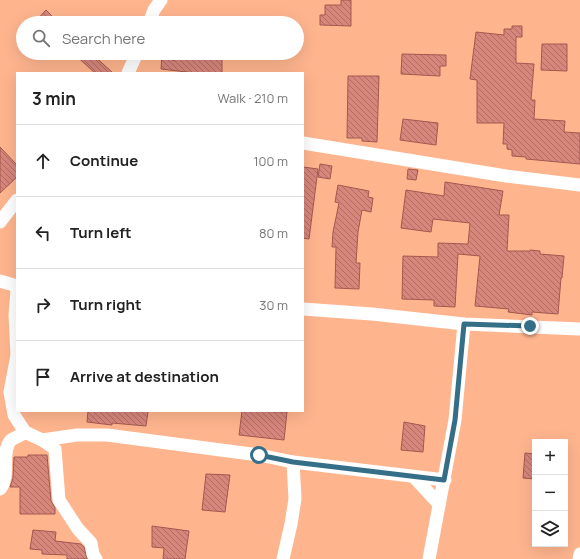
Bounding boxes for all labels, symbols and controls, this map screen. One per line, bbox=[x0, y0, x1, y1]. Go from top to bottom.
search box bbox=[16, 16, 304, 60]
icon: search bbox=[30, 27, 52, 49]
text: Search here bbox=[62, 28, 145, 49]
text: 3 min bbox=[32, 87, 76, 110]
text: Walk · 210 m bbox=[218, 89, 288, 107]
icon: ahead bbox=[32, 150, 54, 172]
text: Continue bbox=[70, 150, 138, 171]
text: 100 m bbox=[253, 152, 288, 170]
icon: left bbox=[32, 222, 54, 244]
text: Turn left bbox=[70, 222, 132, 243]
text: 80 m bbox=[259, 224, 288, 242]
icon: right bbox=[32, 294, 54, 316]
text: Turn right bbox=[70, 294, 141, 315]
text: 30 m bbox=[259, 296, 288, 314]
route end bbox=[521, 317, 539, 335]
icon: arrive bbox=[32, 366, 54, 388]
text: Arrive at destination bbox=[70, 366, 219, 387]
map controls bbox=[532, 439, 568, 547]
button: + bbox=[532, 439, 568, 475]
route start bbox=[250, 446, 268, 464]
button: − bbox=[532, 475, 568, 511]
button: layers bbox=[532, 511, 568, 547]

